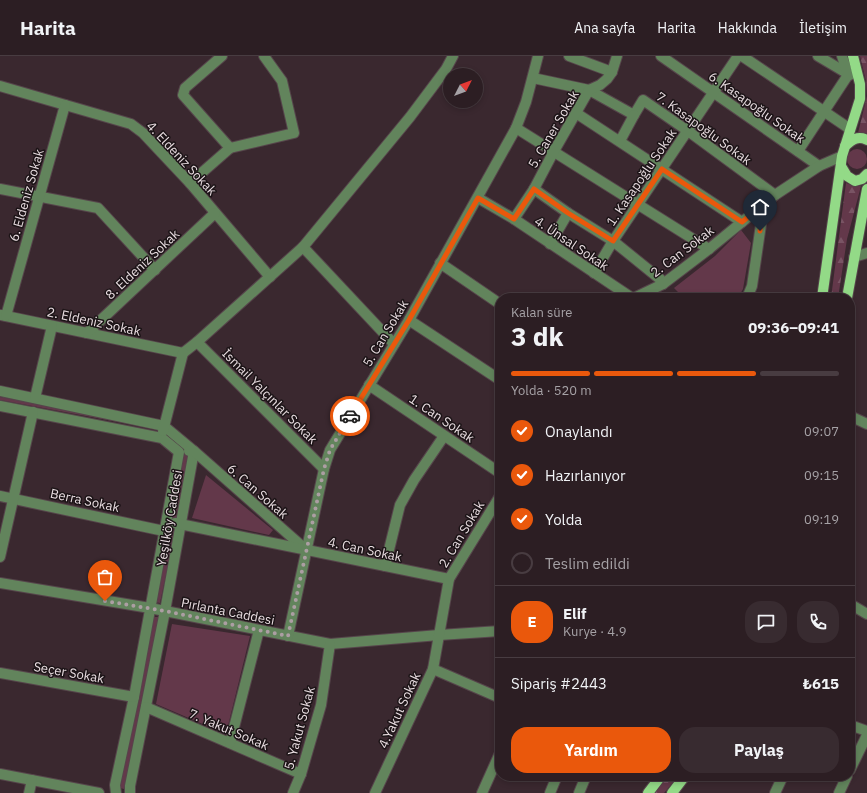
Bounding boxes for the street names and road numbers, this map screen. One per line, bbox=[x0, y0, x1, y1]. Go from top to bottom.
street label: 6. Kasapoğlu Sokak bbox=[705, 68, 808, 147]
street label: 5. Caner Sokak bbox=[524, 87, 583, 171]
street label: 7. Kasapoğlu Sokak bbox=[653, 88, 755, 169]
street label: 4. Eldeniz Sokak bbox=[143, 118, 220, 199]
street label: 1. Kasapoğlu Sokak bbox=[603, 125, 680, 229]
street label: 6. Eldeniz Sokak bbox=[5, 147, 48, 243]
street label: 4. Ünsal Sokak bbox=[531, 212, 612, 275]
street label: 2. Can Sokak bbox=[647, 222, 718, 281]
street label: 8. Eldeniz Sokak bbox=[102, 226, 183, 303]
street label: 5. Can Sokak bbox=[359, 296, 412, 370]
street label: 2. Eldeniz Sokak bbox=[45, 303, 142, 340]
street label: İsmail Yalçınlar Sokak bbox=[218, 345, 321, 448]
street label: 1. Can Sokak bbox=[406, 390, 478, 447]
street label: 6. Can Sokak bbox=[224, 460, 292, 523]
street label: Yeşilköy Caddesi bbox=[153, 469, 186, 568]
street label: Berra Sokak bbox=[49, 485, 121, 516]
street label: 2. Can Sokak bbox=[435, 497, 488, 571]
street label: 4. Can Sokak bbox=[326, 533, 404, 566]
street label: Pırlanta Caddesi bbox=[180, 594, 276, 629]
street label: Seçer Sokak bbox=[32, 658, 106, 687]
street label: 4.Yakut Sokak bbox=[374, 669, 424, 751]
street label: 5. Yakut Sokak bbox=[280, 684, 319, 772]
street label: 7. Yakut Sokak bbox=[186, 705, 272, 754]

